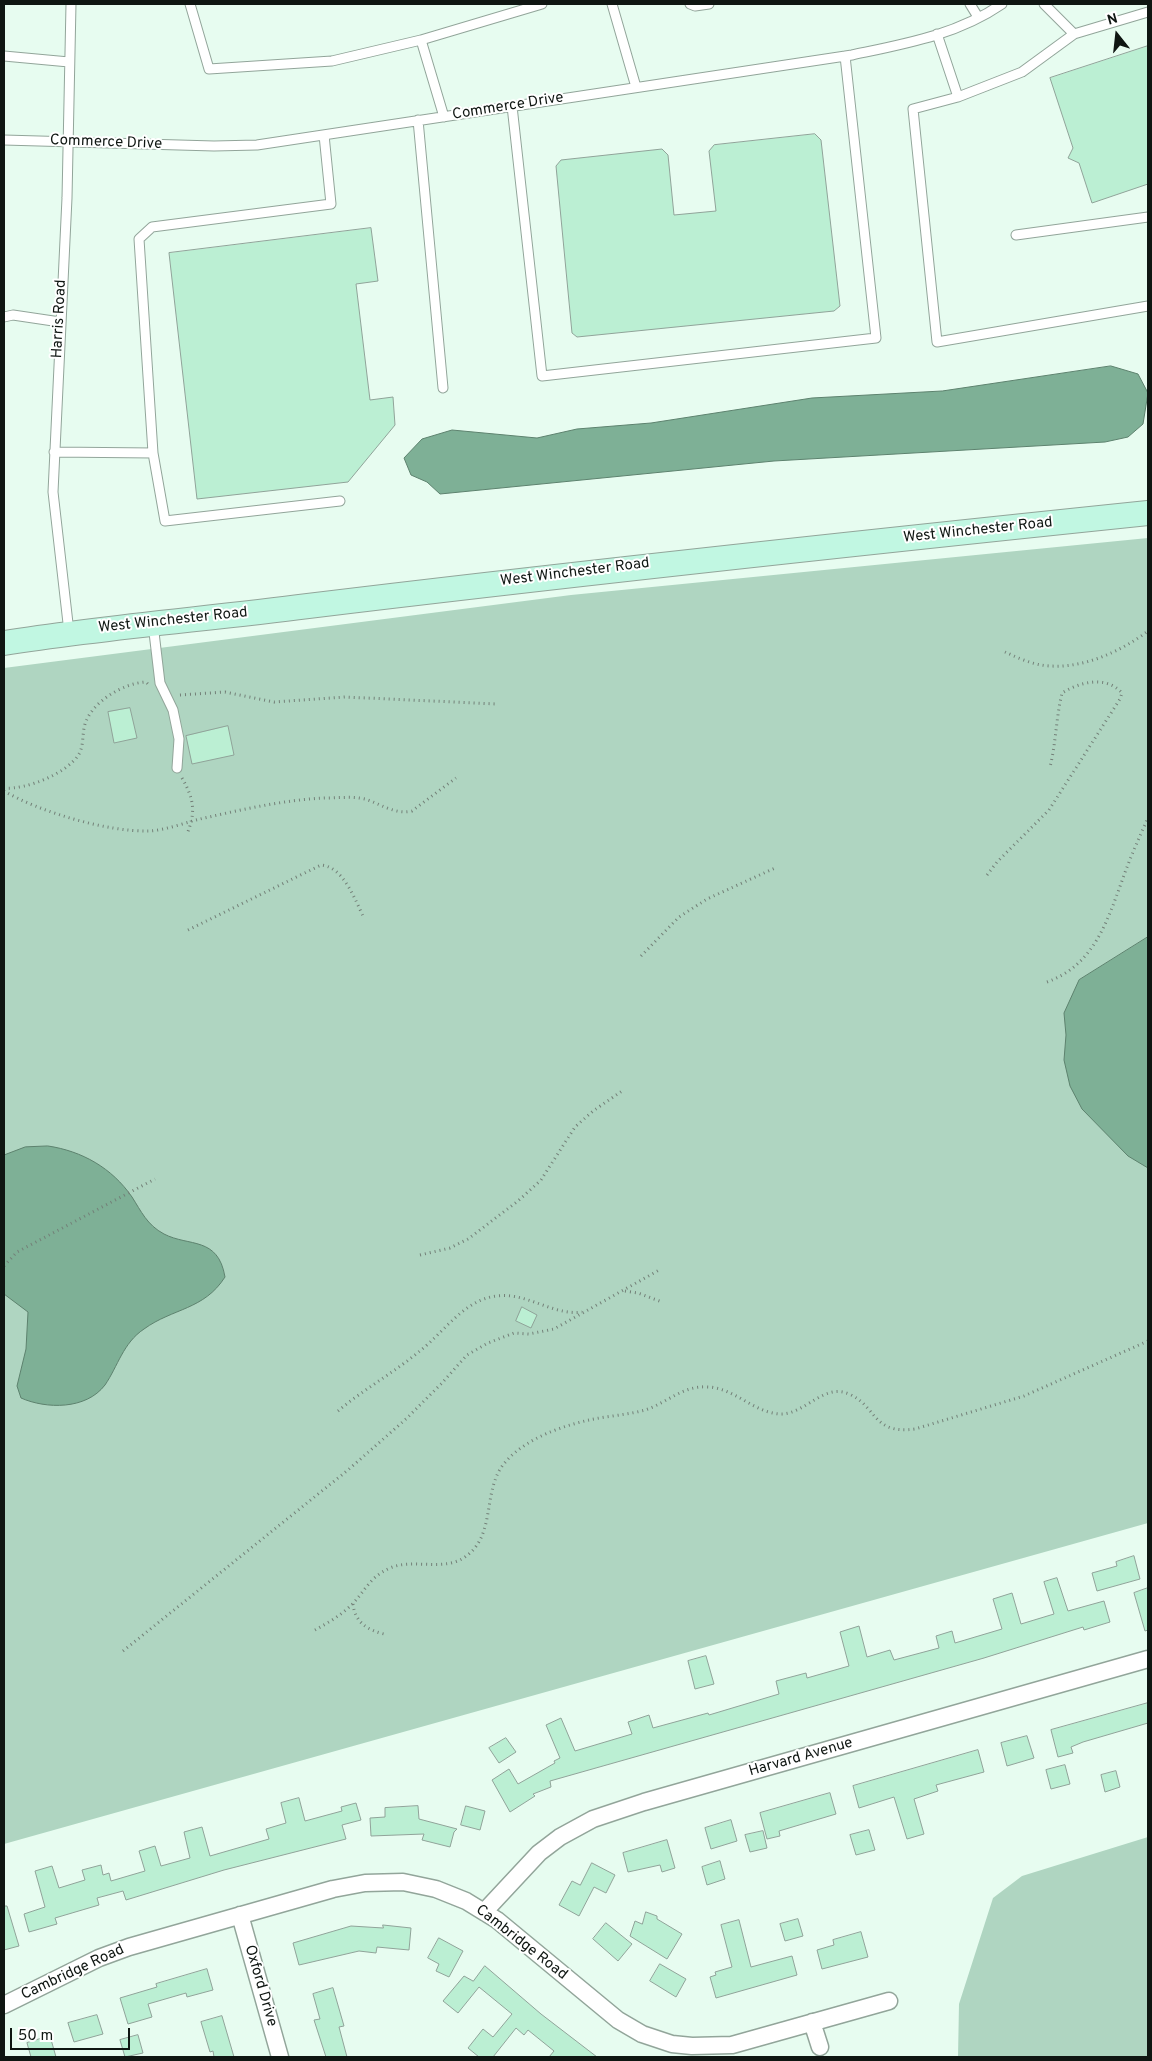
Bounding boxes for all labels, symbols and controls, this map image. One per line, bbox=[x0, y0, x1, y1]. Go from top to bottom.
north arrow bbox=[1092, 10, 1142, 60]
text: N bbox=[1106, 11, 1120, 30]
street label: Commerce Drive bbox=[451, 89, 565, 125]
street label: Commerce Drive bbox=[50, 132, 162, 154]
street label: Harris Road bbox=[49, 279, 71, 359]
street label: West Winchester Road bbox=[902, 514, 1054, 548]
street label: West Winchester Road bbox=[499, 555, 651, 591]
street label: West Winchester Road bbox=[97, 604, 249, 638]
street label: Harvard Avenue bbox=[747, 1735, 855, 1781]
street label: Cambridge Road bbox=[472, 1902, 570, 1984]
street label: Cambridge Road bbox=[19, 1941, 127, 2005]
street label: Oxford Drive bbox=[240, 1943, 280, 2029]
scale bar bbox=[12, 2018, 132, 2050]
text: 50 m bbox=[18, 2027, 53, 2046]

